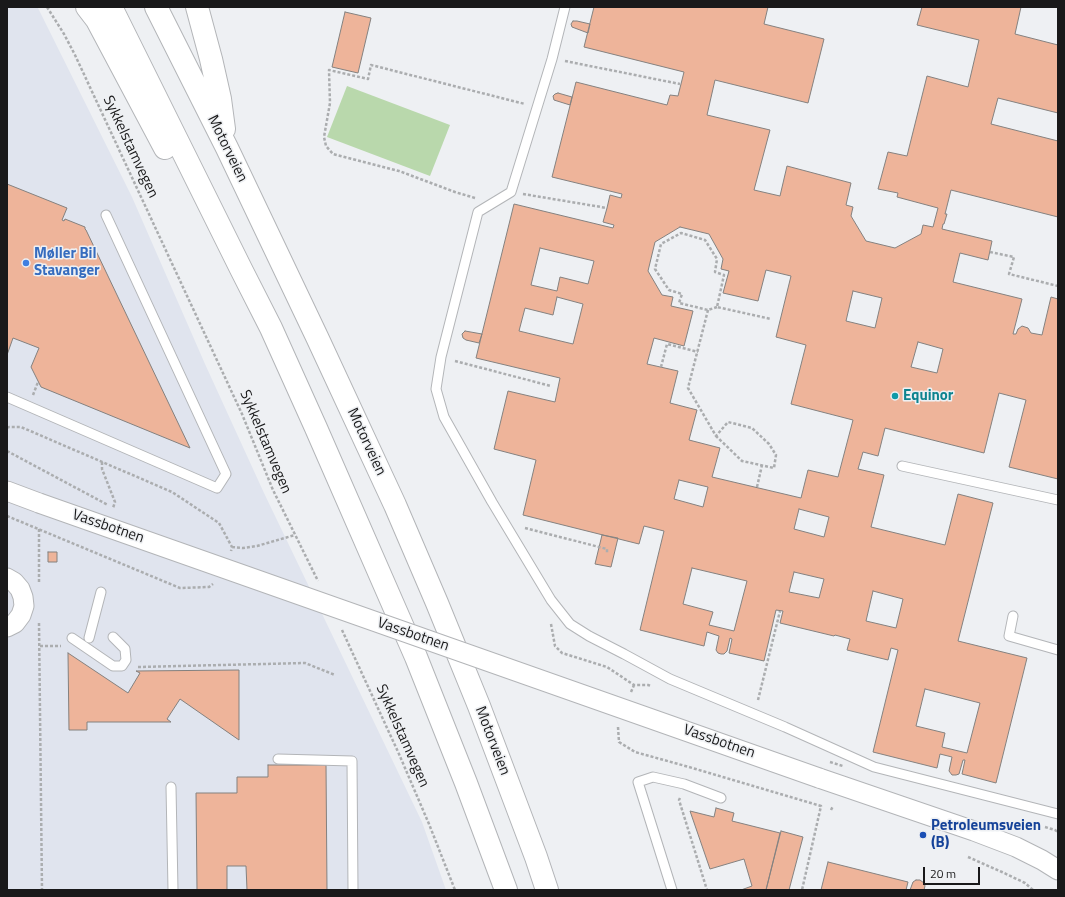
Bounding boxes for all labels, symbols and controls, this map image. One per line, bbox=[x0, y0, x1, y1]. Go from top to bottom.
street label: Sykkelstamvegen bbox=[98, 93, 162, 201]
street label: Motorveien bbox=[203, 113, 251, 185]
place label: Møller Bil Stavanger bbox=[34, 245, 100, 280]
marker: Møller Bil Stavanger bbox=[21, 258, 31, 268]
place label: Equinor bbox=[903, 387, 953, 405]
street label: Sykkelstamvegen bbox=[235, 388, 295, 496]
marker: Equinor bbox=[890, 391, 900, 401]
street label: Motorveien bbox=[343, 405, 389, 479]
street label: Vassbotnen bbox=[70, 506, 146, 548]
street label: Vassbotnen bbox=[375, 614, 451, 656]
street label: Sykkelstamvegen bbox=[371, 682, 433, 790]
street label: Motorveien bbox=[471, 704, 513, 778]
street label: Vassbotnen bbox=[681, 721, 757, 763]
place label: Petroleumsveien (B) bbox=[931, 817, 1041, 852]
marker: Petroleumsveien (B) bbox=[918, 830, 928, 840]
scale bar bbox=[925, 859, 982, 885]
text: 20 m bbox=[930, 864, 956, 883]

